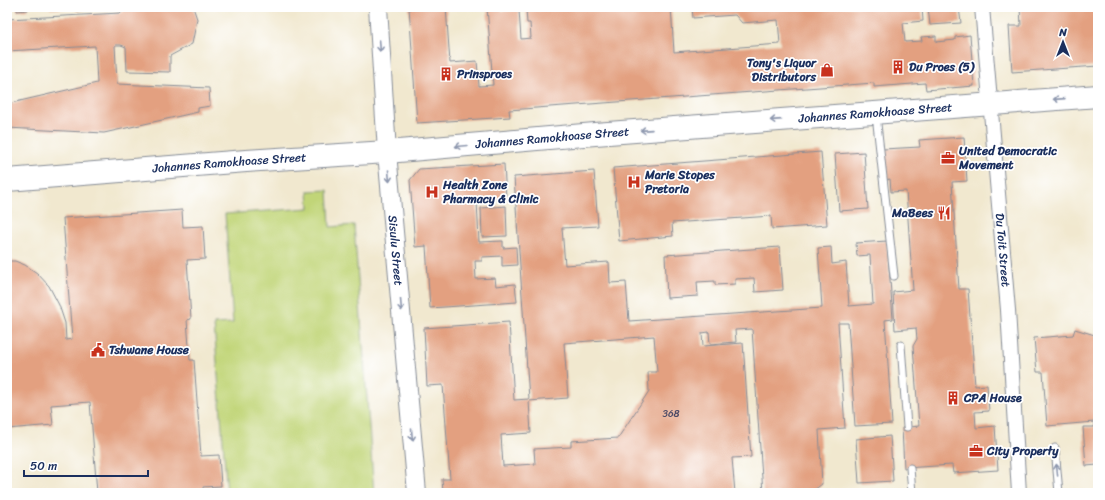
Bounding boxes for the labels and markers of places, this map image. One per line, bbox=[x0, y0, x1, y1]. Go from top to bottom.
place label: Tony's Liquor Distributors bbox=[747, 52, 817, 88]
place label: Du Proes (5) bbox=[909, 56, 975, 78]
building icon: Du Proes (5) bbox=[890, 59, 906, 75]
shop icon: Tony's Liquor Distributors bbox=[819, 62, 835, 78]
place label: Prinsproes bbox=[457, 63, 513, 85]
building icon: Prinsproes bbox=[438, 66, 454, 82]
place label: United Democratic Movement bbox=[958, 140, 1057, 176]
office icon: United Democratic Movement bbox=[940, 150, 956, 166]
place label: Marie Stopes Pretoria bbox=[644, 164, 715, 200]
place label: Health Zone Pharmacy & Clinic bbox=[442, 174, 539, 210]
hospital icon: Marie Stopes Pretoria bbox=[626, 174, 642, 190]
hospital icon: Health Zone Pharmacy & Clinic bbox=[424, 184, 440, 200]
place label: MaBees bbox=[891, 202, 933, 224]
restaurant icon: MaBees bbox=[936, 205, 952, 221]
place label: Tshwane House bbox=[109, 339, 190, 361]
public building icon: Tshwane House bbox=[90, 342, 106, 358]
place label: CPA House bbox=[963, 387, 1022, 409]
building icon: CPA House bbox=[945, 390, 961, 406]
place label: City Property bbox=[986, 440, 1059, 462]
office icon: City Property bbox=[968, 443, 984, 459]

